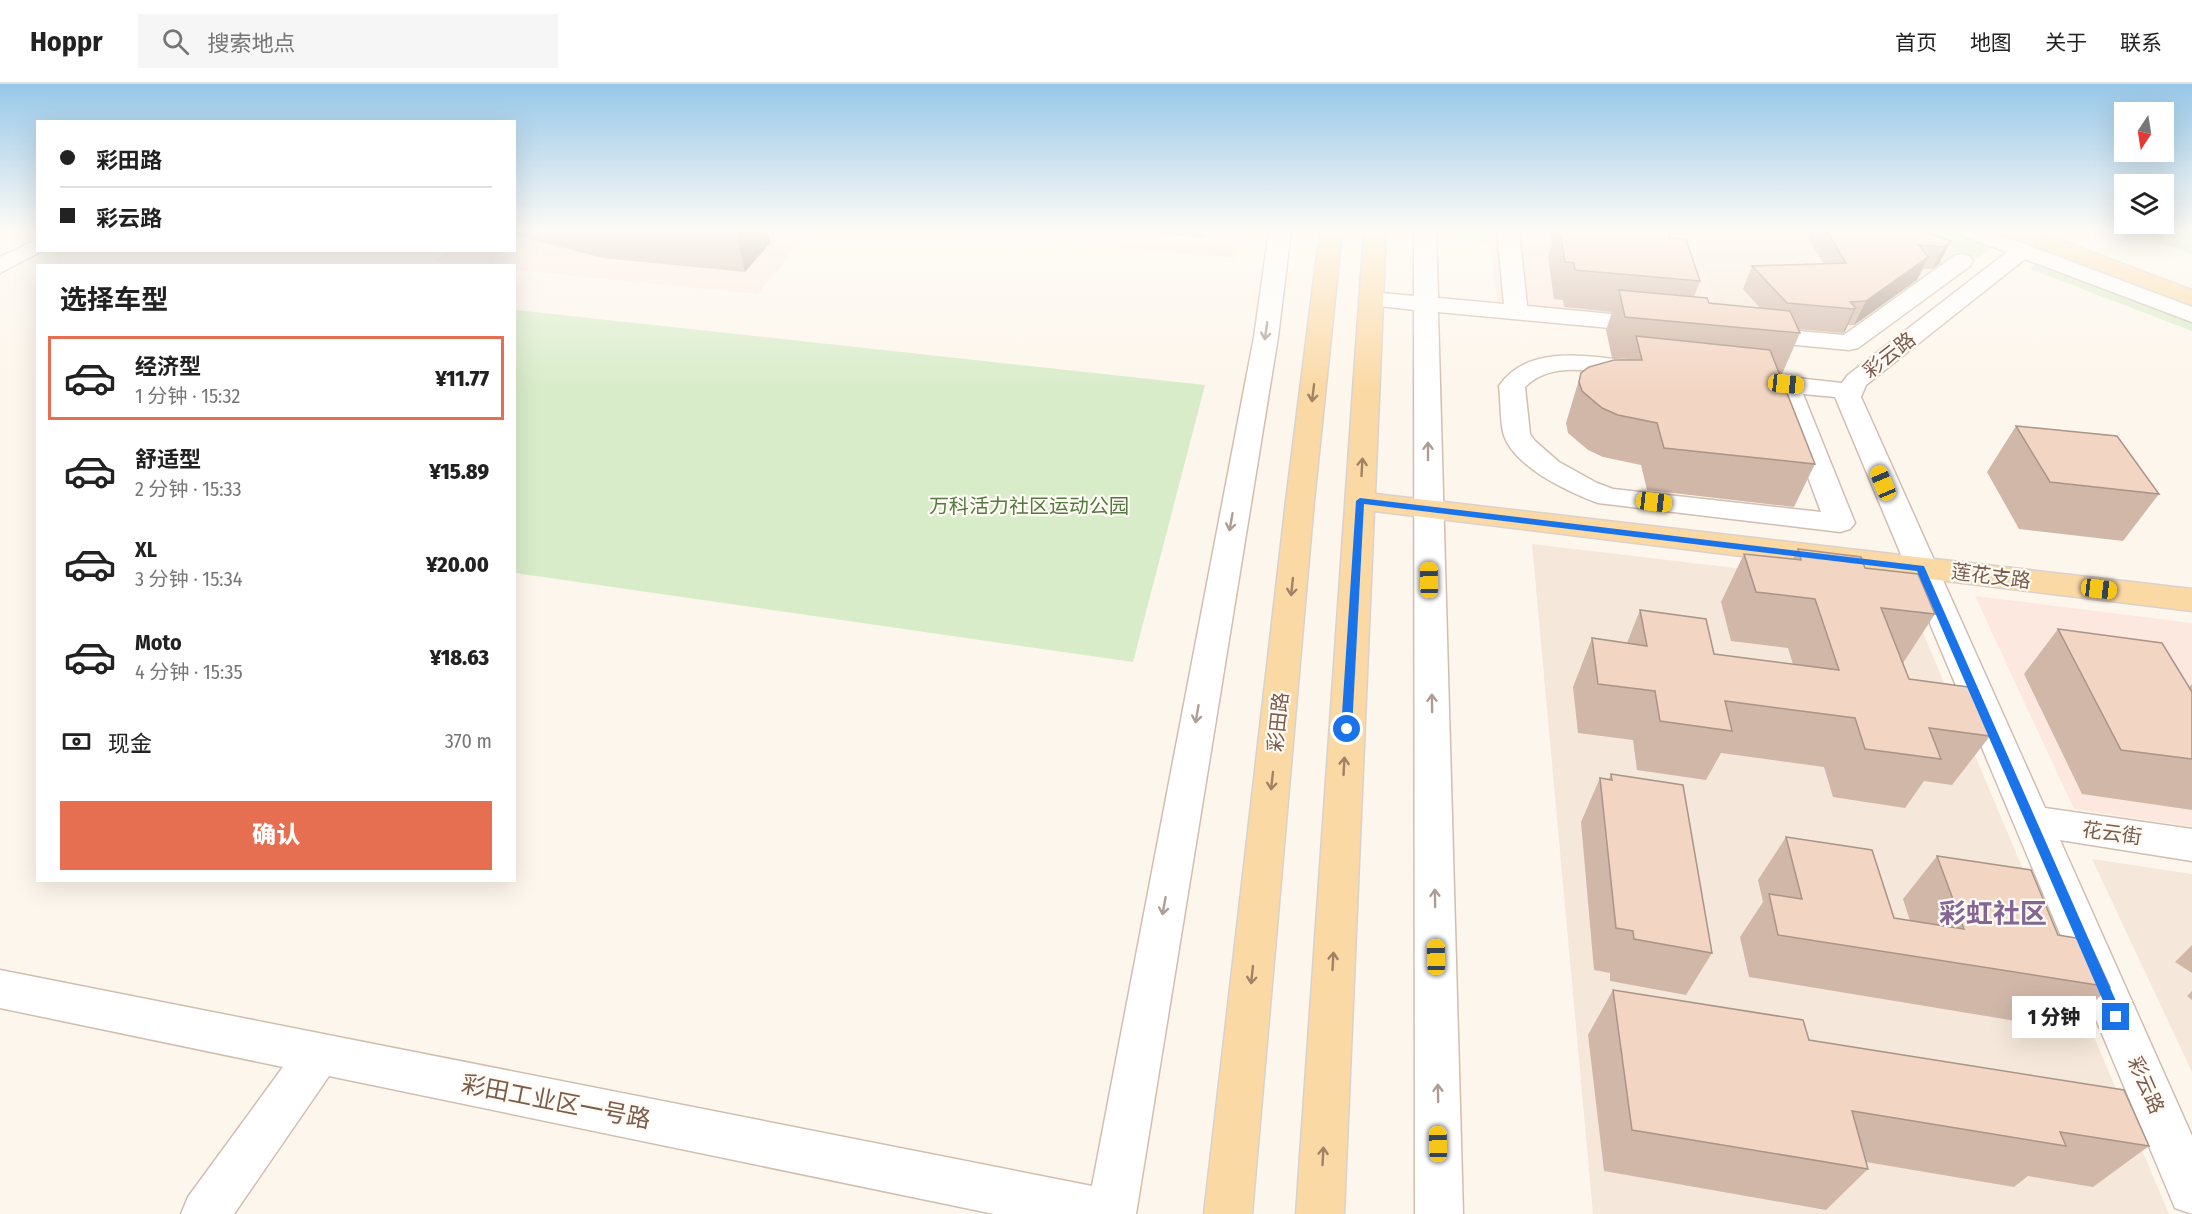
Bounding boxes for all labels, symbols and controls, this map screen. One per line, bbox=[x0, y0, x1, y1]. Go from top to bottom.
search box bbox=[138, 14, 558, 68]
text: Hoppr bbox=[30, 25, 102, 58]
icon: search bbox=[159, 25, 192, 58]
text: 搜索地点 bbox=[207, 30, 295, 57]
text: 首页 bbox=[1895, 30, 1937, 56]
text: 地图 bbox=[1970, 30, 2012, 56]
text: 关于 bbox=[2045, 30, 2087, 56]
text: 联系 bbox=[2120, 30, 2162, 56]
north arrow bbox=[2114, 102, 2174, 162]
map controls bbox=[2114, 102, 2174, 234]
text: 彩田路 bbox=[96, 147, 162, 174]
button: layers bbox=[2114, 174, 2174, 234]
text: 彩云路 bbox=[96, 205, 162, 232]
text: 选择车型 bbox=[60, 284, 168, 316]
one-way arrow bbox=[1261, 320, 1272, 340]
street label: 彩云路 bbox=[1858, 327, 1920, 383]
icon: car bbox=[63, 351, 117, 405]
text: 经济型 bbox=[135, 353, 201, 380]
text: ¥11.77 bbox=[435, 365, 489, 392]
car bbox=[1767, 373, 1805, 395]
one-way arrow bbox=[1307, 383, 1318, 403]
text: 1 分钟 · 15:32 bbox=[135, 384, 240, 408]
one-way arrow bbox=[1422, 442, 1434, 462]
icon: car bbox=[63, 444, 117, 498]
text: 舒适型 bbox=[135, 446, 201, 473]
one-way arrow bbox=[1357, 457, 1368, 477]
text: ¥15.89 bbox=[429, 458, 489, 485]
car bbox=[1868, 463, 1898, 503]
text: 2 分钟 · 15:33 bbox=[135, 477, 242, 501]
car bbox=[1635, 491, 1673, 513]
park label: 万科活力社区运动公园 bbox=[929, 494, 1129, 518]
one-way arrow bbox=[1226, 512, 1237, 532]
text: XL bbox=[135, 536, 157, 563]
icon: car bbox=[63, 537, 117, 591]
text: ¥20.00 bbox=[426, 551, 489, 578]
street label: 莲花支路 bbox=[1950, 559, 2032, 593]
car bbox=[1420, 562, 1438, 598]
text: 3 分钟 · 15:34 bbox=[135, 567, 242, 591]
one-way arrow bbox=[1286, 577, 1297, 597]
car bbox=[2080, 578, 2118, 600]
text: Moto bbox=[135, 629, 182, 656]
icon: car bbox=[63, 630, 117, 684]
text: ¥18.63 bbox=[430, 644, 489, 671]
text: 4 分钟 · 15:35 bbox=[135, 660, 243, 684]
street label: 彩田路 bbox=[1263, 691, 1293, 753]
one-way arrow bbox=[1426, 693, 1437, 713]
one-way arrow bbox=[1191, 704, 1202, 724]
route start bbox=[1333, 715, 1360, 742]
icon: cash bbox=[60, 725, 93, 758]
text: 370 m bbox=[445, 729, 492, 753]
text: 现金 bbox=[108, 730, 152, 757]
one-way arrow bbox=[1339, 757, 1350, 777]
one-way arrow bbox=[1266, 771, 1277, 791]
button: 确认 bbox=[60, 801, 492, 870]
street label: 花云街 bbox=[2081, 817, 2143, 849]
one-way arrow bbox=[1429, 888, 1441, 908]
one-way arrow bbox=[1158, 896, 1169, 916]
district label: 彩虹社区 bbox=[1939, 898, 2047, 930]
car bbox=[1427, 939, 1445, 975]
one-way arrow bbox=[1328, 951, 1339, 971]
one-way arrow bbox=[1247, 965, 1258, 985]
callout: 1 分钟 bbox=[2011, 996, 2095, 1038]
route end bbox=[2102, 1003, 2129, 1030]
text: 1 分钟 bbox=[2028, 1005, 2080, 1029]
street label: 彩云路 bbox=[2123, 1053, 2169, 1117]
street label: 彩田工业区一号路 bbox=[459, 1070, 653, 1134]
one-way arrow bbox=[1432, 1083, 1444, 1103]
car bbox=[1429, 1126, 1447, 1162]
one-way arrow bbox=[1318, 1146, 1329, 1166]

